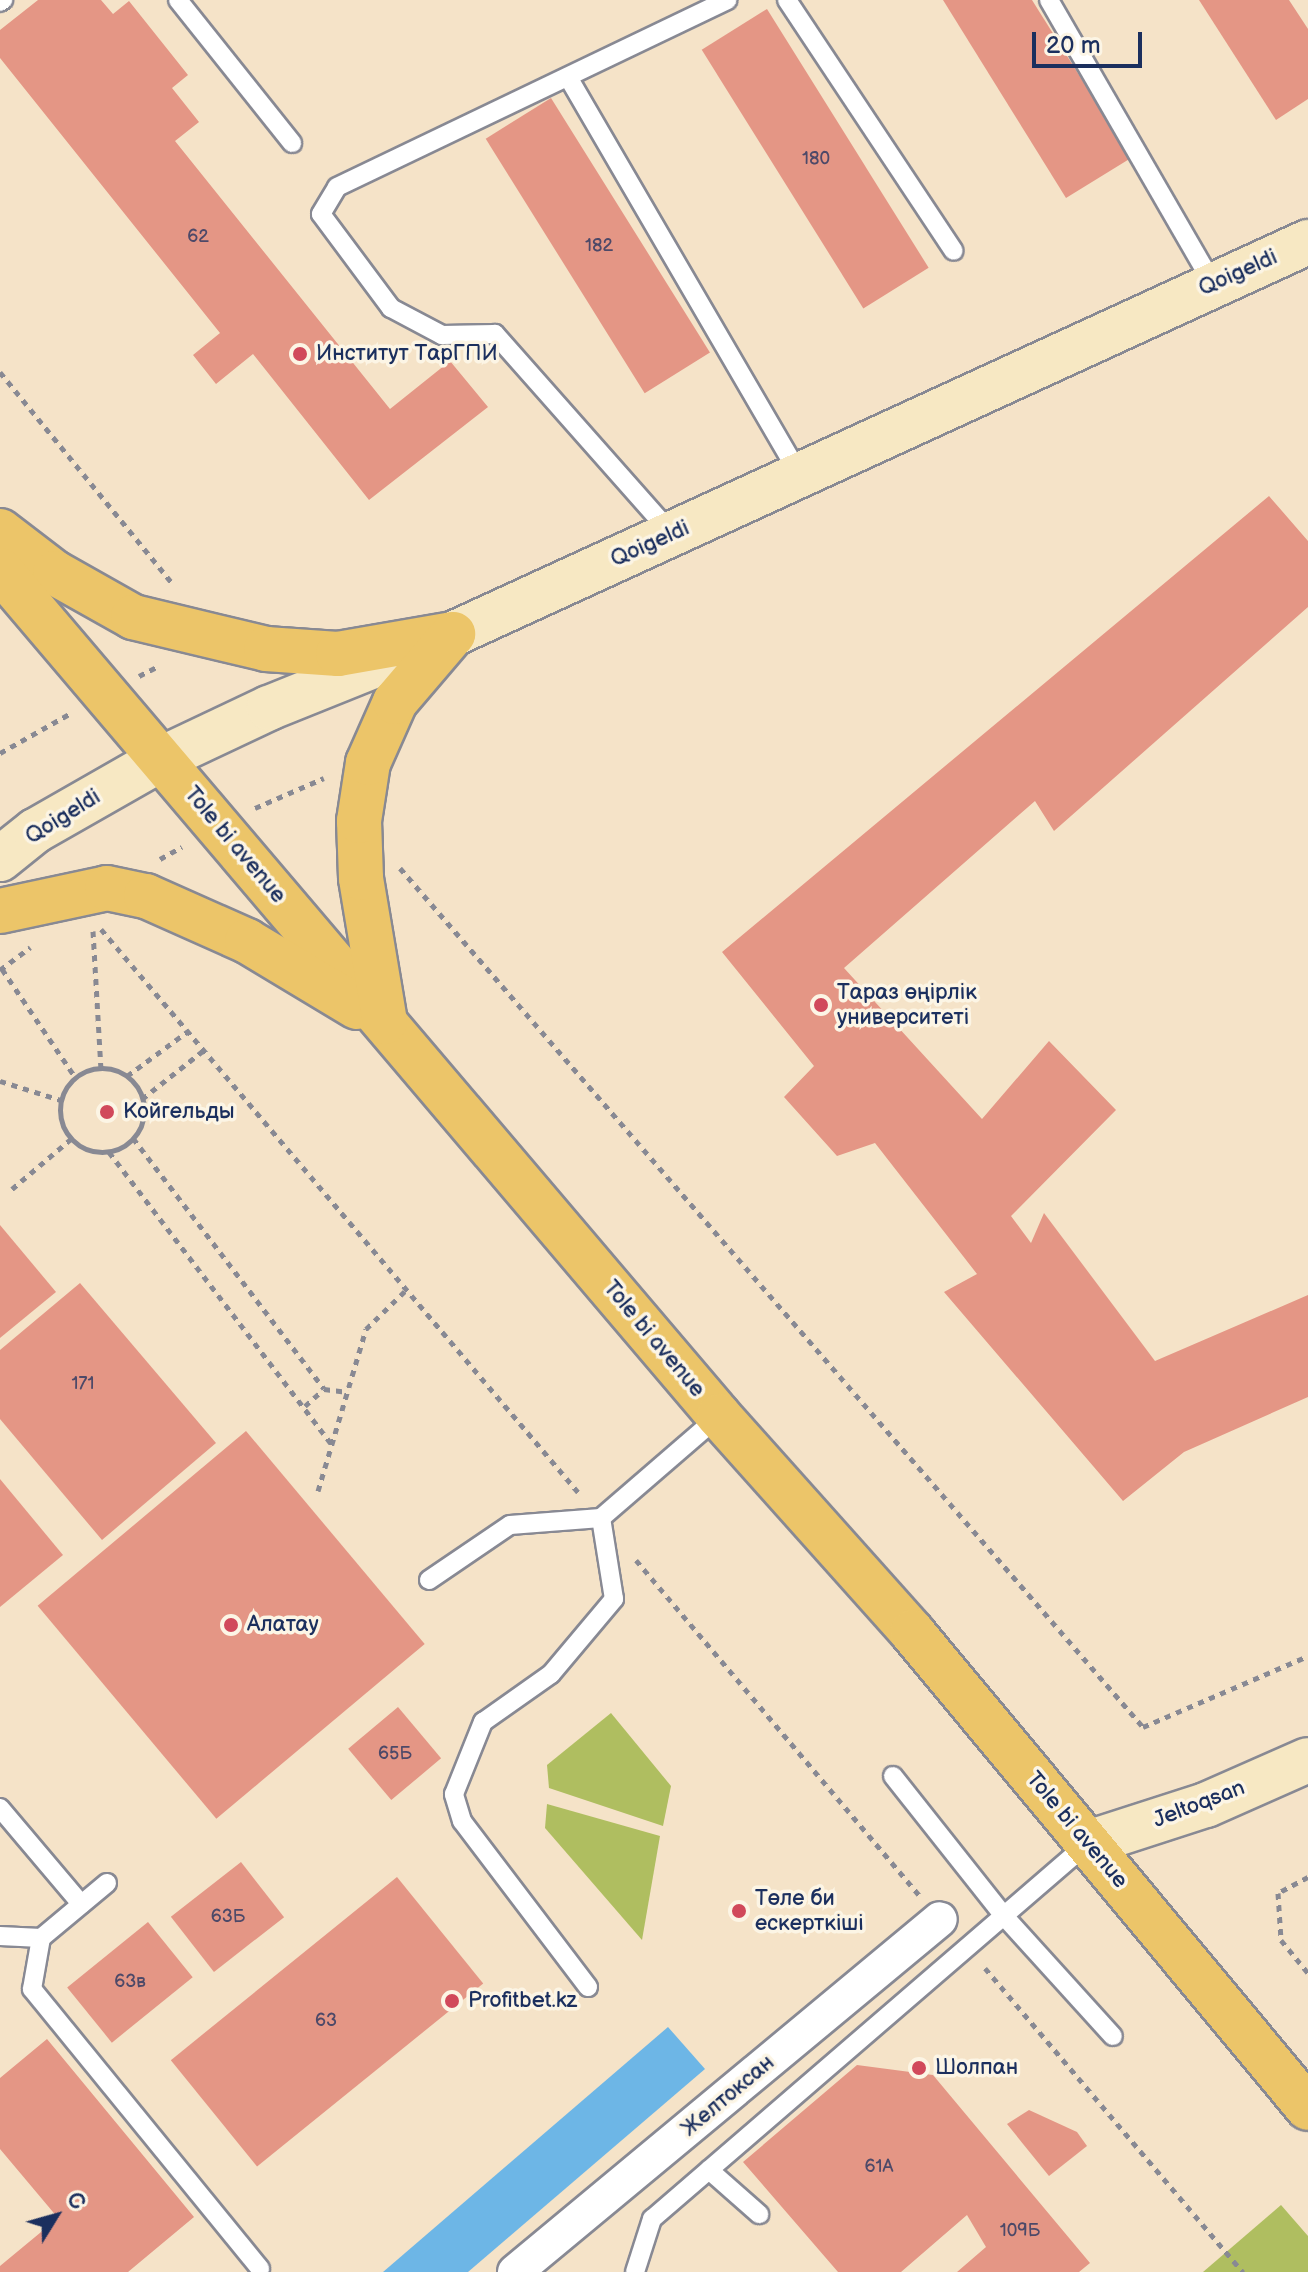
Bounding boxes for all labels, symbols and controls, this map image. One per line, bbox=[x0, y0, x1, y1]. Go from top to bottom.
scale bar bbox=[1036, 16, 1146, 66]
text: 20 m bbox=[1046, 31, 1101, 60]
house number: 180 bbox=[802, 148, 830, 170]
house number: 62 bbox=[187, 226, 209, 248]
house number: 182 bbox=[585, 235, 613, 257]
street label: Qoigeldi bbox=[1195, 244, 1281, 302]
place label: Институт ТарГПИ bbox=[316, 341, 498, 367]
marker: Институт ТарГПИ bbox=[291, 345, 309, 363]
street label: Qoigeldi bbox=[607, 515, 693, 573]
street label: Tole bi avenue bbox=[179, 781, 291, 909]
street label: Qoigeldi bbox=[21, 784, 105, 850]
place label: Тараз өңірлік университеті bbox=[837, 979, 977, 1030]
marker: Тараз өңірлік университеті bbox=[812, 996, 830, 1014]
place label: Койгельды bbox=[123, 1099, 235, 1125]
marker: Койгельды bbox=[98, 1103, 116, 1121]
street label: Tole bi avenue bbox=[598, 1275, 710, 1403]
house number: 171 bbox=[72, 1373, 94, 1395]
place label: Алатау bbox=[247, 1612, 319, 1638]
marker: Алатау bbox=[222, 1616, 240, 1634]
house number: 65Б bbox=[378, 1743, 412, 1765]
street label: Tole bi avenue bbox=[1021, 1766, 1133, 1894]
street label: Jeltoqsan bbox=[1149, 1774, 1249, 1834]
place label: Төле би ескерткіші bbox=[755, 1885, 864, 1936]
marker: Төле би ескерткіші bbox=[730, 1902, 748, 1920]
house number: 63Б bbox=[211, 1906, 245, 1928]
house number: 63в bbox=[114, 1971, 146, 1993]
place label: Profitbet.kz bbox=[468, 1988, 577, 2014]
marker: Profitbet.kz bbox=[443, 1992, 461, 2010]
house number: 63 bbox=[315, 2010, 337, 2032]
street label: Желтоксан bbox=[676, 2050, 780, 2142]
place label: Шолпан bbox=[935, 2055, 1018, 2081]
marker: Шолпан bbox=[910, 2059, 928, 2077]
house number: 61А bbox=[865, 2156, 893, 2178]
north arrow bbox=[16, 2176, 96, 2256]
text: С bbox=[60, 2187, 91, 2215]
house number: 109Б bbox=[1000, 2220, 1040, 2242]

